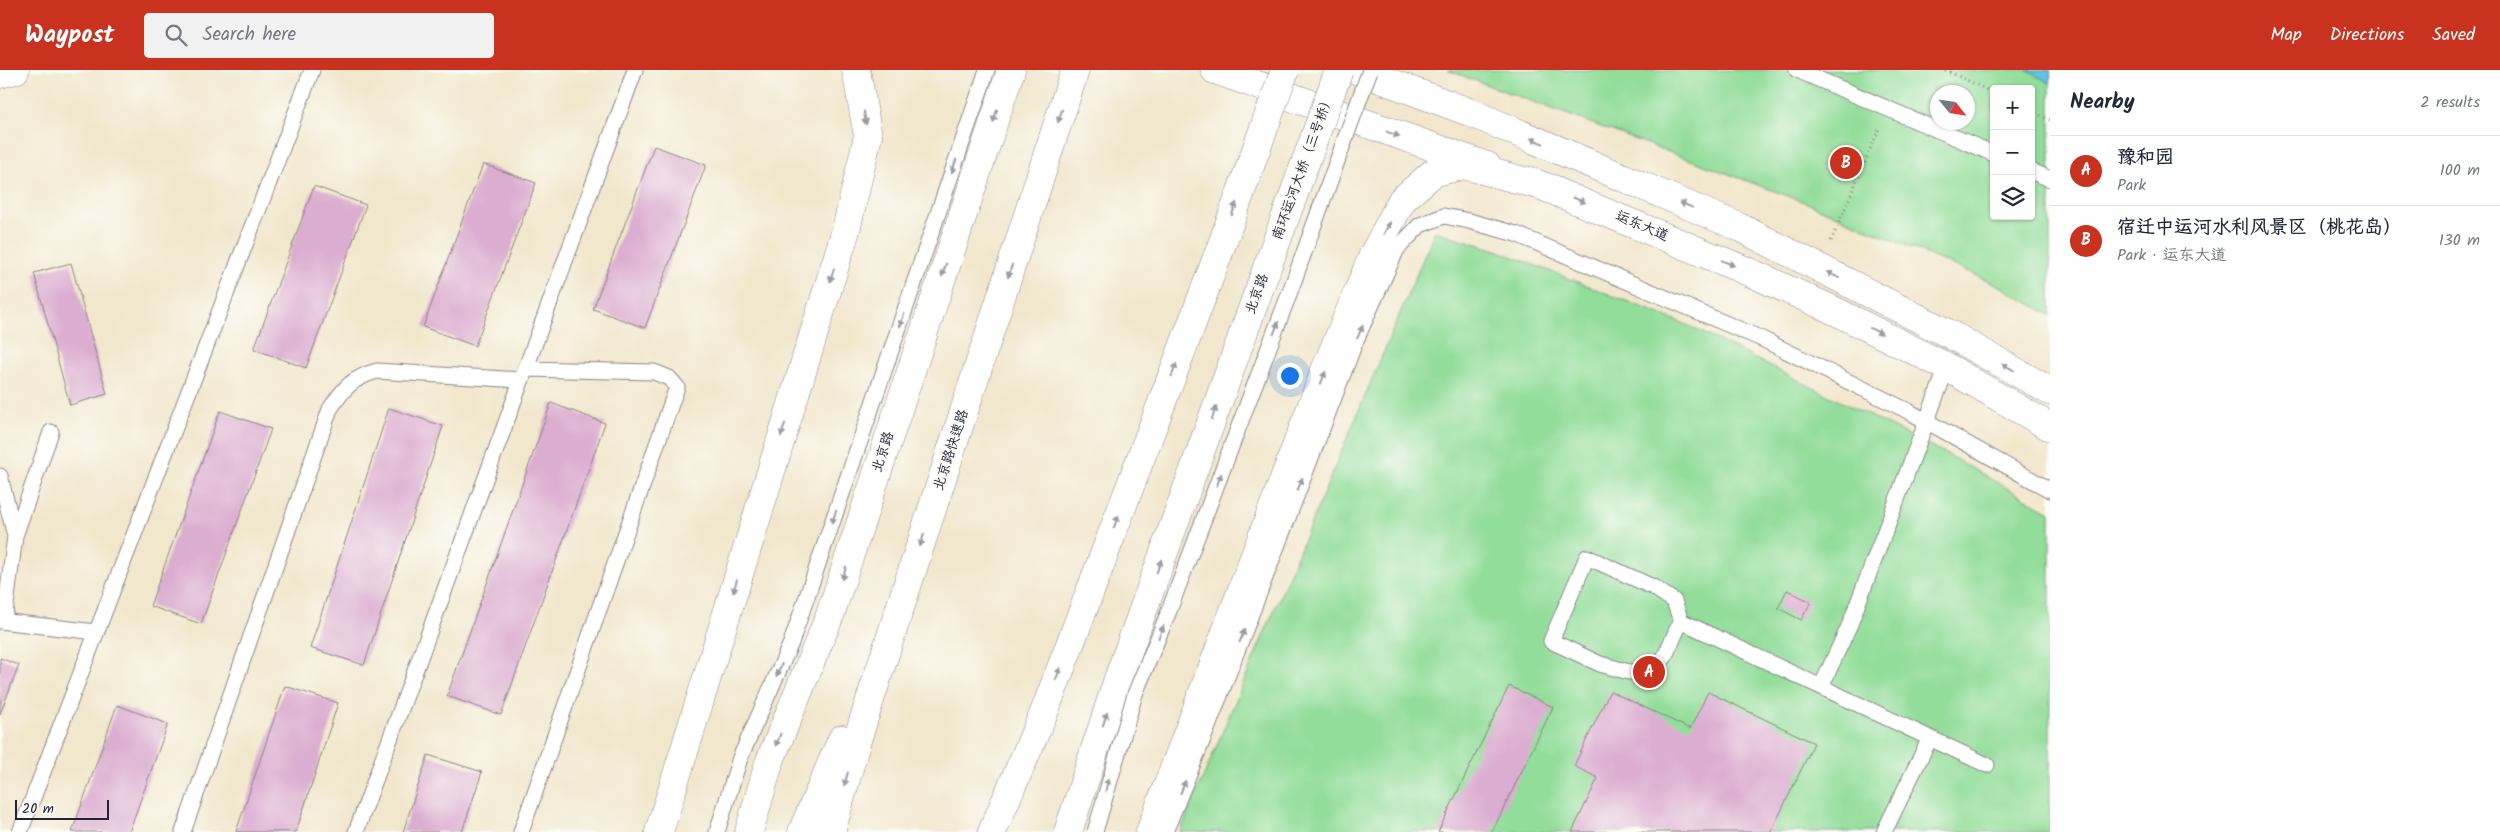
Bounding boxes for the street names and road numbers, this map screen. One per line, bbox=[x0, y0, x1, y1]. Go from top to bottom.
street label: 南环运河大桥（三号桥） bbox=[1266, 91, 1340, 243]
street label: 运东大道 bbox=[1612, 205, 1672, 247]
street label: 北京路 bbox=[1239, 271, 1275, 317]
street label: 北京路快速路 bbox=[928, 407, 974, 493]
street label: 北京路 bbox=[866, 429, 900, 475]

